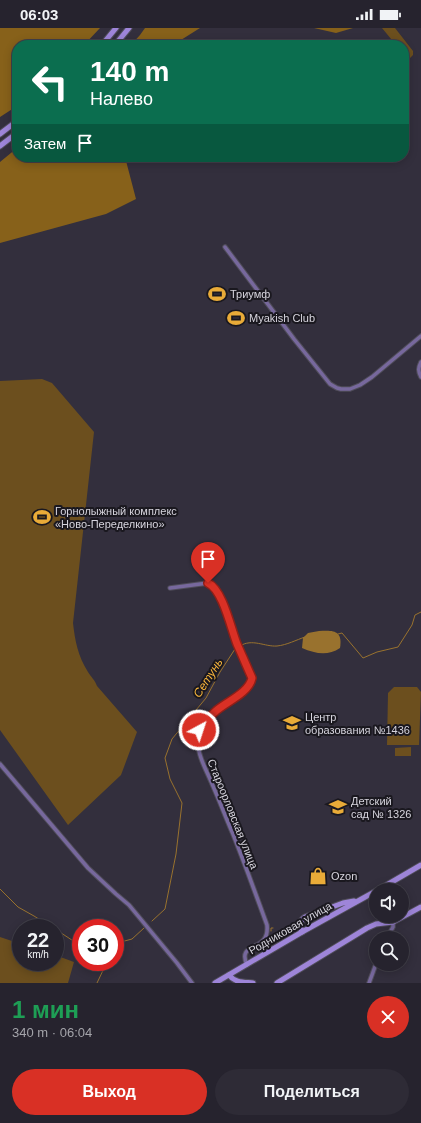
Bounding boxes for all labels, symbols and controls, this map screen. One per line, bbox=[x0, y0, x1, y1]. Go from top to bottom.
text: 06:03 bbox=[20, 6, 58, 23]
icon: left bbox=[24, 56, 76, 108]
text: 140 m bbox=[90, 56, 169, 87]
text: Налево bbox=[90, 89, 153, 109]
icon: arrive bbox=[74, 132, 96, 154]
text: Затем bbox=[24, 135, 66, 152]
sports icon: Триумф bbox=[207, 284, 227, 304]
place label: Триумф bbox=[230, 288, 270, 300]
sports icon: Myakish Club bbox=[226, 308, 246, 328]
place label: Myakish Club bbox=[249, 312, 315, 324]
place label: Горнолыжный комплекс «Ново-Переделкино» bbox=[55, 505, 177, 530]
sports icon: Горнолыжный комплекс «Ново-Переделкино» bbox=[32, 507, 52, 527]
pin bbox=[191, 542, 225, 583]
icon: arrive bbox=[197, 548, 219, 570]
water label: Сетунь bbox=[190, 656, 226, 700]
position arrow bbox=[178, 709, 220, 751]
place label: Центр образования №1436 bbox=[305, 711, 410, 736]
school or university icon: Центр образования №1436 bbox=[282, 713, 302, 733]
street label: Староорловская улица bbox=[205, 757, 261, 871]
place label: Детский сад № 1326 bbox=[351, 795, 411, 820]
school or university icon: Детский сад № 1326 bbox=[328, 797, 348, 817]
shop icon: Ozon bbox=[308, 866, 328, 886]
place label: Ozon bbox=[331, 870, 357, 882]
map controls bbox=[369, 883, 409, 971]
button: sound bbox=[369, 883, 409, 923]
street label: Родниковая улица bbox=[247, 899, 334, 957]
speed limit sign: 30 bbox=[72, 919, 124, 971]
text: 22 bbox=[27, 929, 49, 951]
button: search bbox=[369, 931, 409, 971]
text: km/h bbox=[27, 949, 49, 960]
text: 1 мин bbox=[12, 996, 79, 1023]
button: close bbox=[367, 996, 409, 1038]
text: 340 m · 06:04 bbox=[12, 1025, 92, 1040]
button: Выход bbox=[12, 1069, 207, 1115]
button: Поделиться bbox=[215, 1069, 409, 1115]

